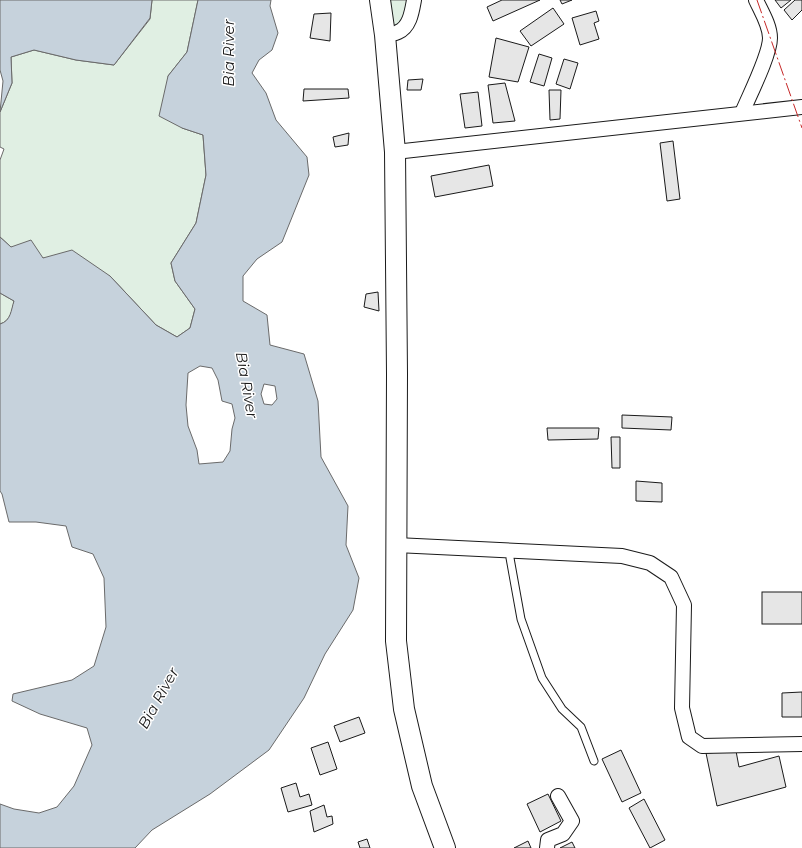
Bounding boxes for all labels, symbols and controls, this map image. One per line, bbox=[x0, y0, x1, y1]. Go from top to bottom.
water label: Bia River bbox=[219, 18, 238, 87]
water label: Bia River bbox=[232, 350, 262, 421]
water label: Bia River bbox=[133, 663, 183, 732]

